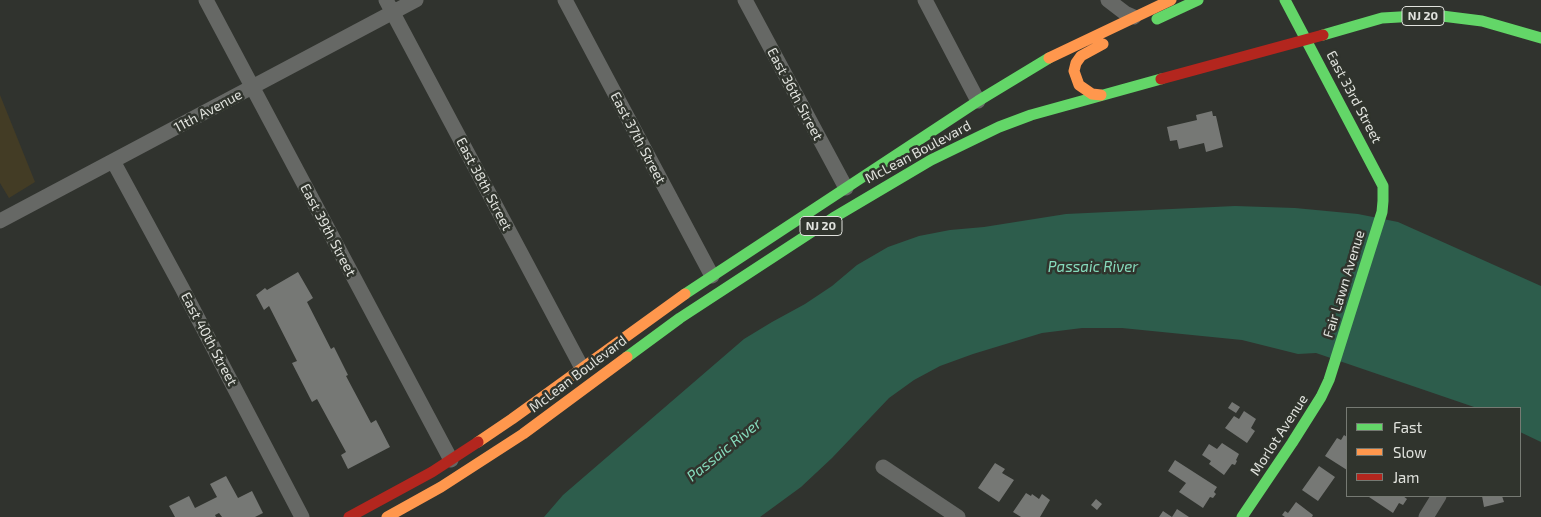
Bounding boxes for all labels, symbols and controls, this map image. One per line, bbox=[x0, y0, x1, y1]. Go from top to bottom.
road number: NJ 20 bbox=[1402, 7, 1444, 26]
street label: East 36th Street bbox=[764, 45, 826, 143]
street label: East 33rd Street bbox=[1323, 48, 1385, 146]
street label: 11th Avenue bbox=[171, 86, 245, 136]
street label: East 37th Street bbox=[607, 89, 669, 187]
street label: McLean Boulevard bbox=[862, 117, 974, 187]
street label: East 38th Street bbox=[452, 135, 516, 233]
street label: East 39th Street bbox=[297, 181, 359, 279]
road number: NJ 20 bbox=[800, 217, 842, 236]
street label: Fair Lawn Avenue bbox=[1320, 228, 1368, 340]
water label: Passaic River bbox=[1048, 258, 1138, 276]
street label: East 40th Street bbox=[177, 289, 241, 389]
street label: McLean Boulevard bbox=[526, 332, 630, 416]
street label: Morlot Avenue bbox=[1247, 391, 1311, 479]
legend bbox=[1346, 407, 1521, 497]
water label: Passaic River bbox=[683, 415, 765, 485]
text: Fast bbox=[1393, 418, 1422, 436]
text: Slow bbox=[1393, 443, 1427, 461]
text: Jam bbox=[1393, 468, 1419, 486]

